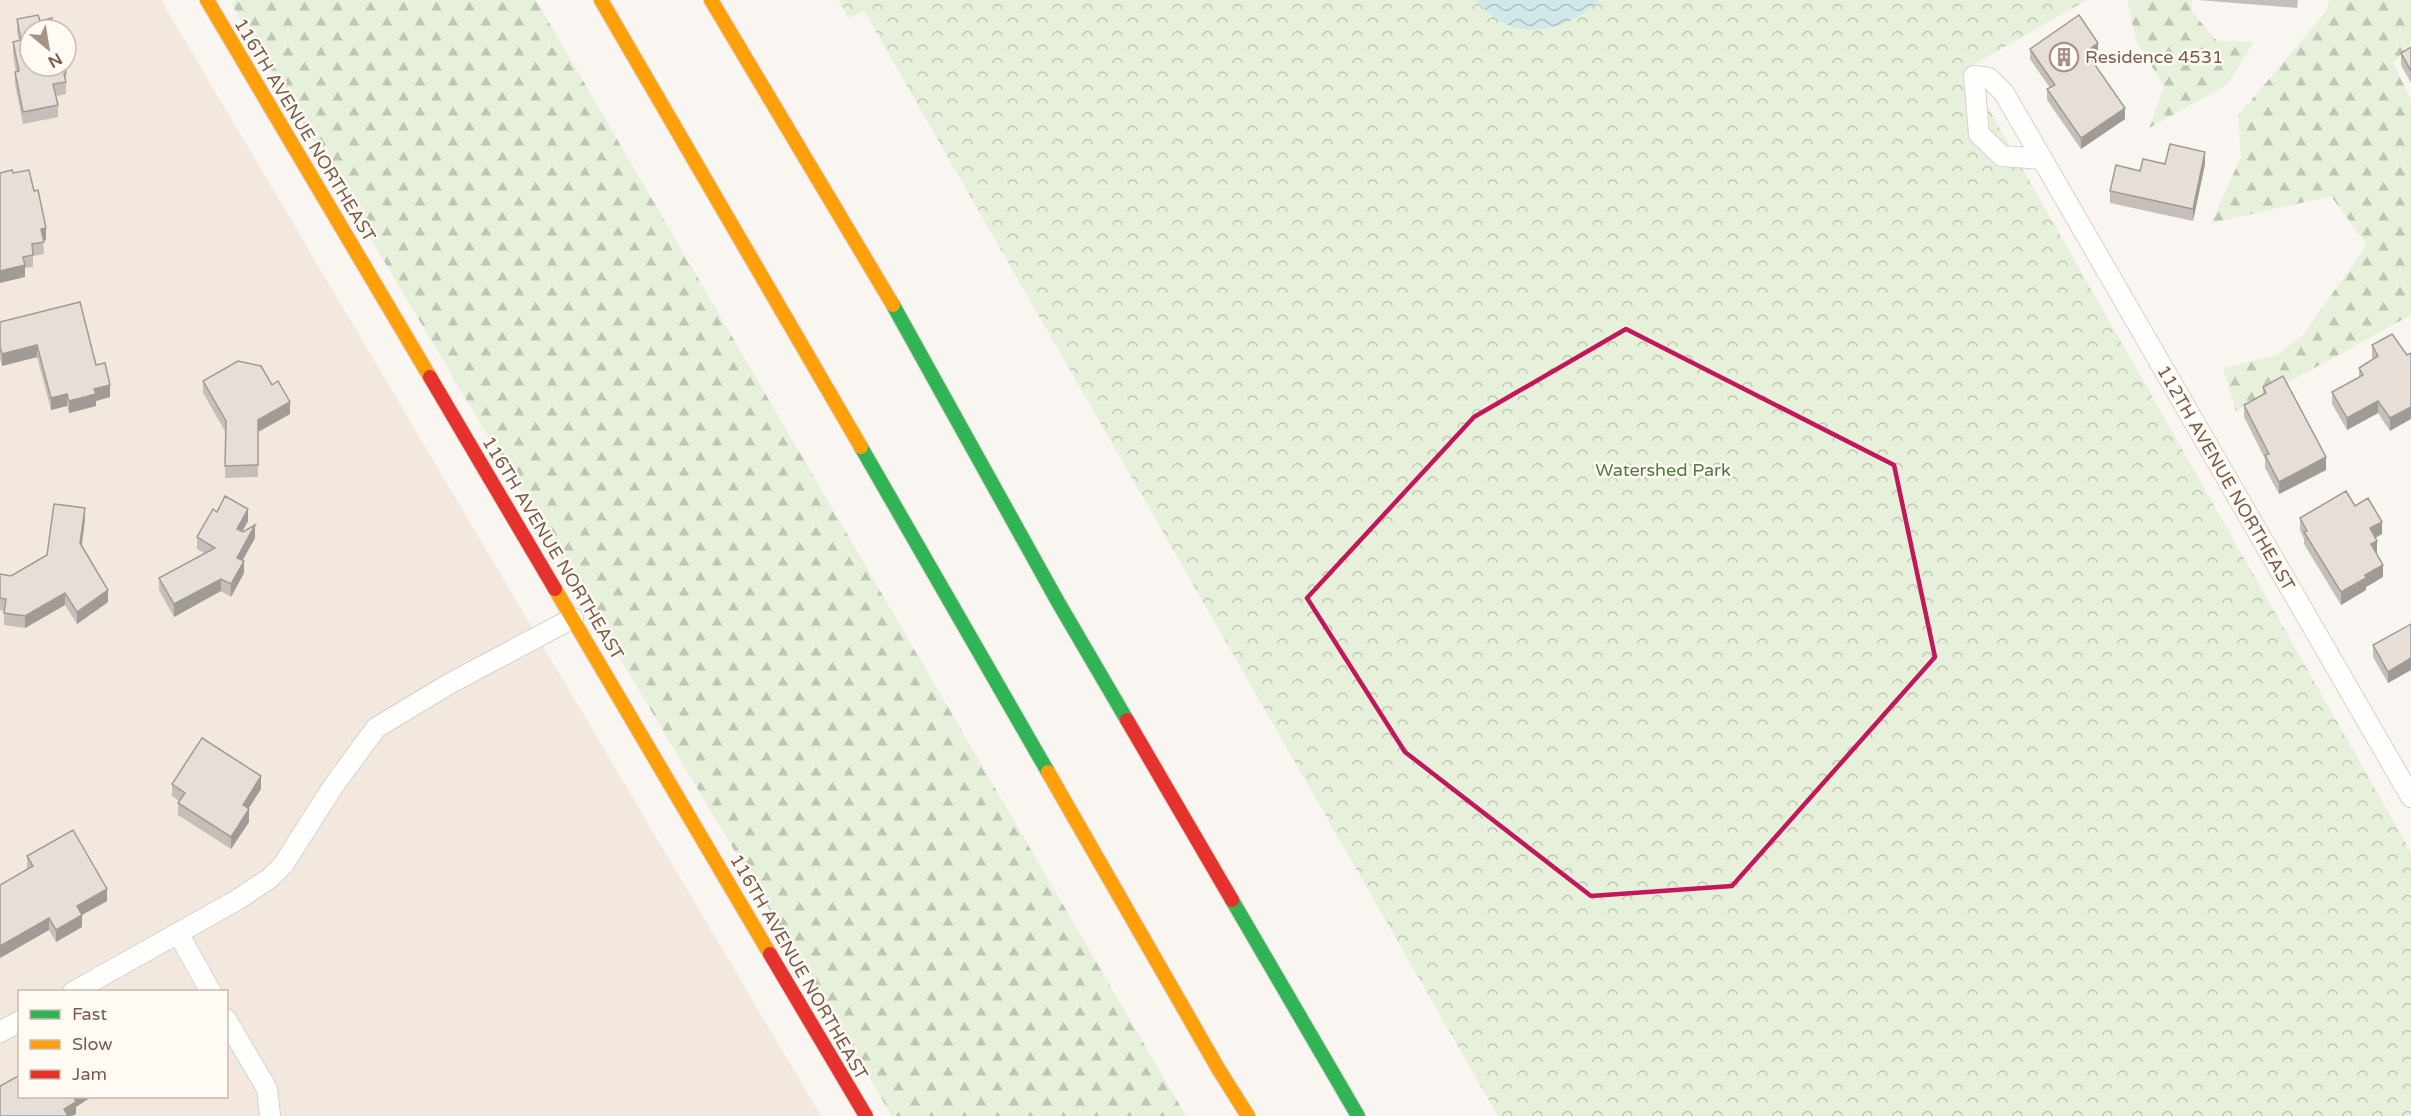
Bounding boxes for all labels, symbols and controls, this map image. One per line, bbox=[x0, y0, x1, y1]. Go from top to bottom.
street label: 116TH AVENUE NORTHEAST bbox=[229, 14, 381, 246]
north arrow bbox=[18, 18, 78, 78]
building icon: Residence 4531 bbox=[2048, 41, 2080, 73]
place label: Residence 4531 bbox=[2085, 46, 2223, 68]
text: N bbox=[44, 48, 66, 72]
street label: 112TH AVENUE NORTHEAST bbox=[2152, 361, 2300, 595]
street label: 116TH AVENUE NORTHEAST bbox=[477, 432, 629, 664]
park label: Watershed Park bbox=[1595, 459, 1731, 481]
street label: 116TH AVENUE NORTHEAST bbox=[725, 850, 873, 1084]
legend bbox=[18, 990, 228, 1098]
text: Fast bbox=[72, 1003, 107, 1025]
text: Slow bbox=[72, 1033, 113, 1055]
text: Jam bbox=[72, 1063, 107, 1085]

